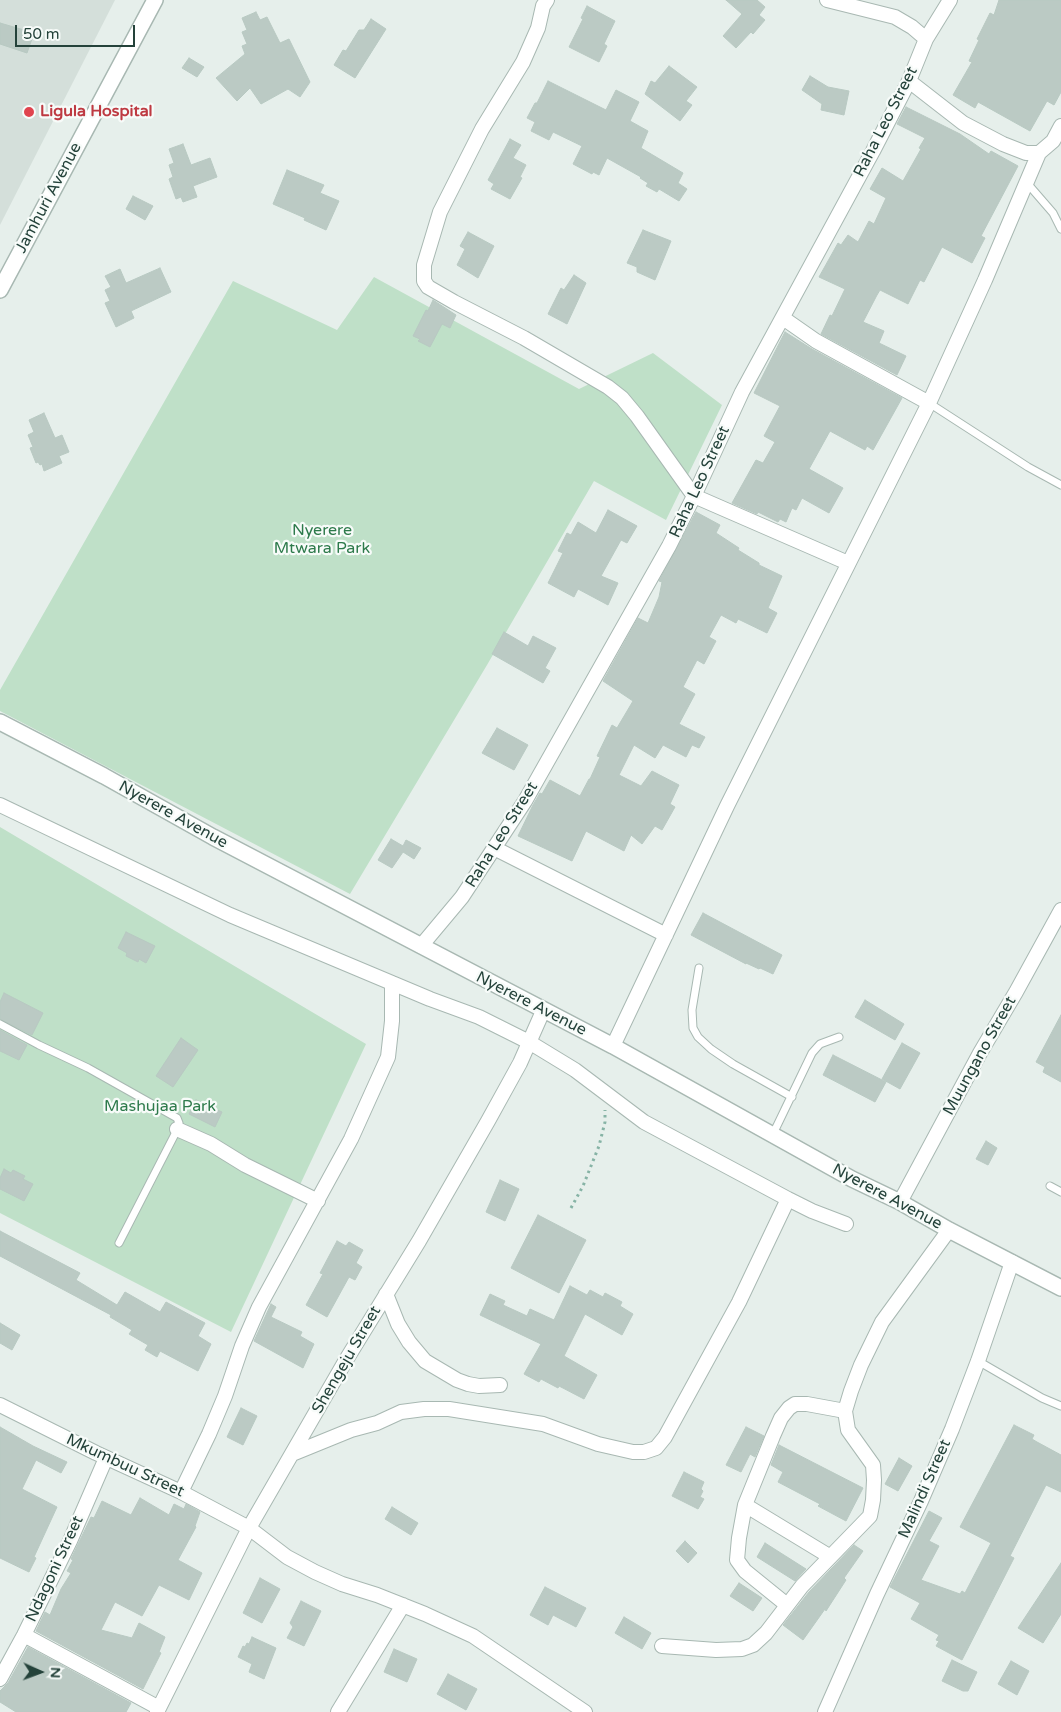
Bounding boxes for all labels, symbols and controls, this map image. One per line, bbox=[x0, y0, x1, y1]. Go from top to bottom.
scale bar bbox=[18, 15, 138, 47]
text: 50 m bbox=[23, 25, 60, 43]
street label: Raha Leo Street bbox=[850, 64, 922, 180]
place label: Ligula Hospital bbox=[40, 102, 153, 122]
marker: Ligula Hospital bbox=[22, 105, 36, 119]
street label: Jamhuri Avenue bbox=[12, 140, 86, 256]
street label: Raha Leo Street bbox=[666, 423, 734, 541]
park label: Nyerere Mtwara Park bbox=[274, 521, 370, 559]
street label: Nyerere Avenue bbox=[115, 777, 231, 853]
street label: Raha Leo Street bbox=[462, 779, 542, 891]
street label: Nyerere Avenue bbox=[472, 968, 590, 1040]
street label: Muungano Street bbox=[939, 993, 1021, 1119]
park label: Mashujaa Park bbox=[104, 1097, 216, 1117]
street label: Nyerere Avenue bbox=[829, 1160, 945, 1234]
street label: Shengeju Street bbox=[308, 1303, 386, 1417]
street label: Mkumbuu Street bbox=[63, 1430, 187, 1502]
street label: Malindi Street bbox=[895, 1437, 955, 1541]
street label: Ndagoni Street bbox=[22, 1513, 88, 1625]
north arrow bbox=[15, 1647, 65, 1697]
text: N bbox=[47, 1667, 64, 1678]

